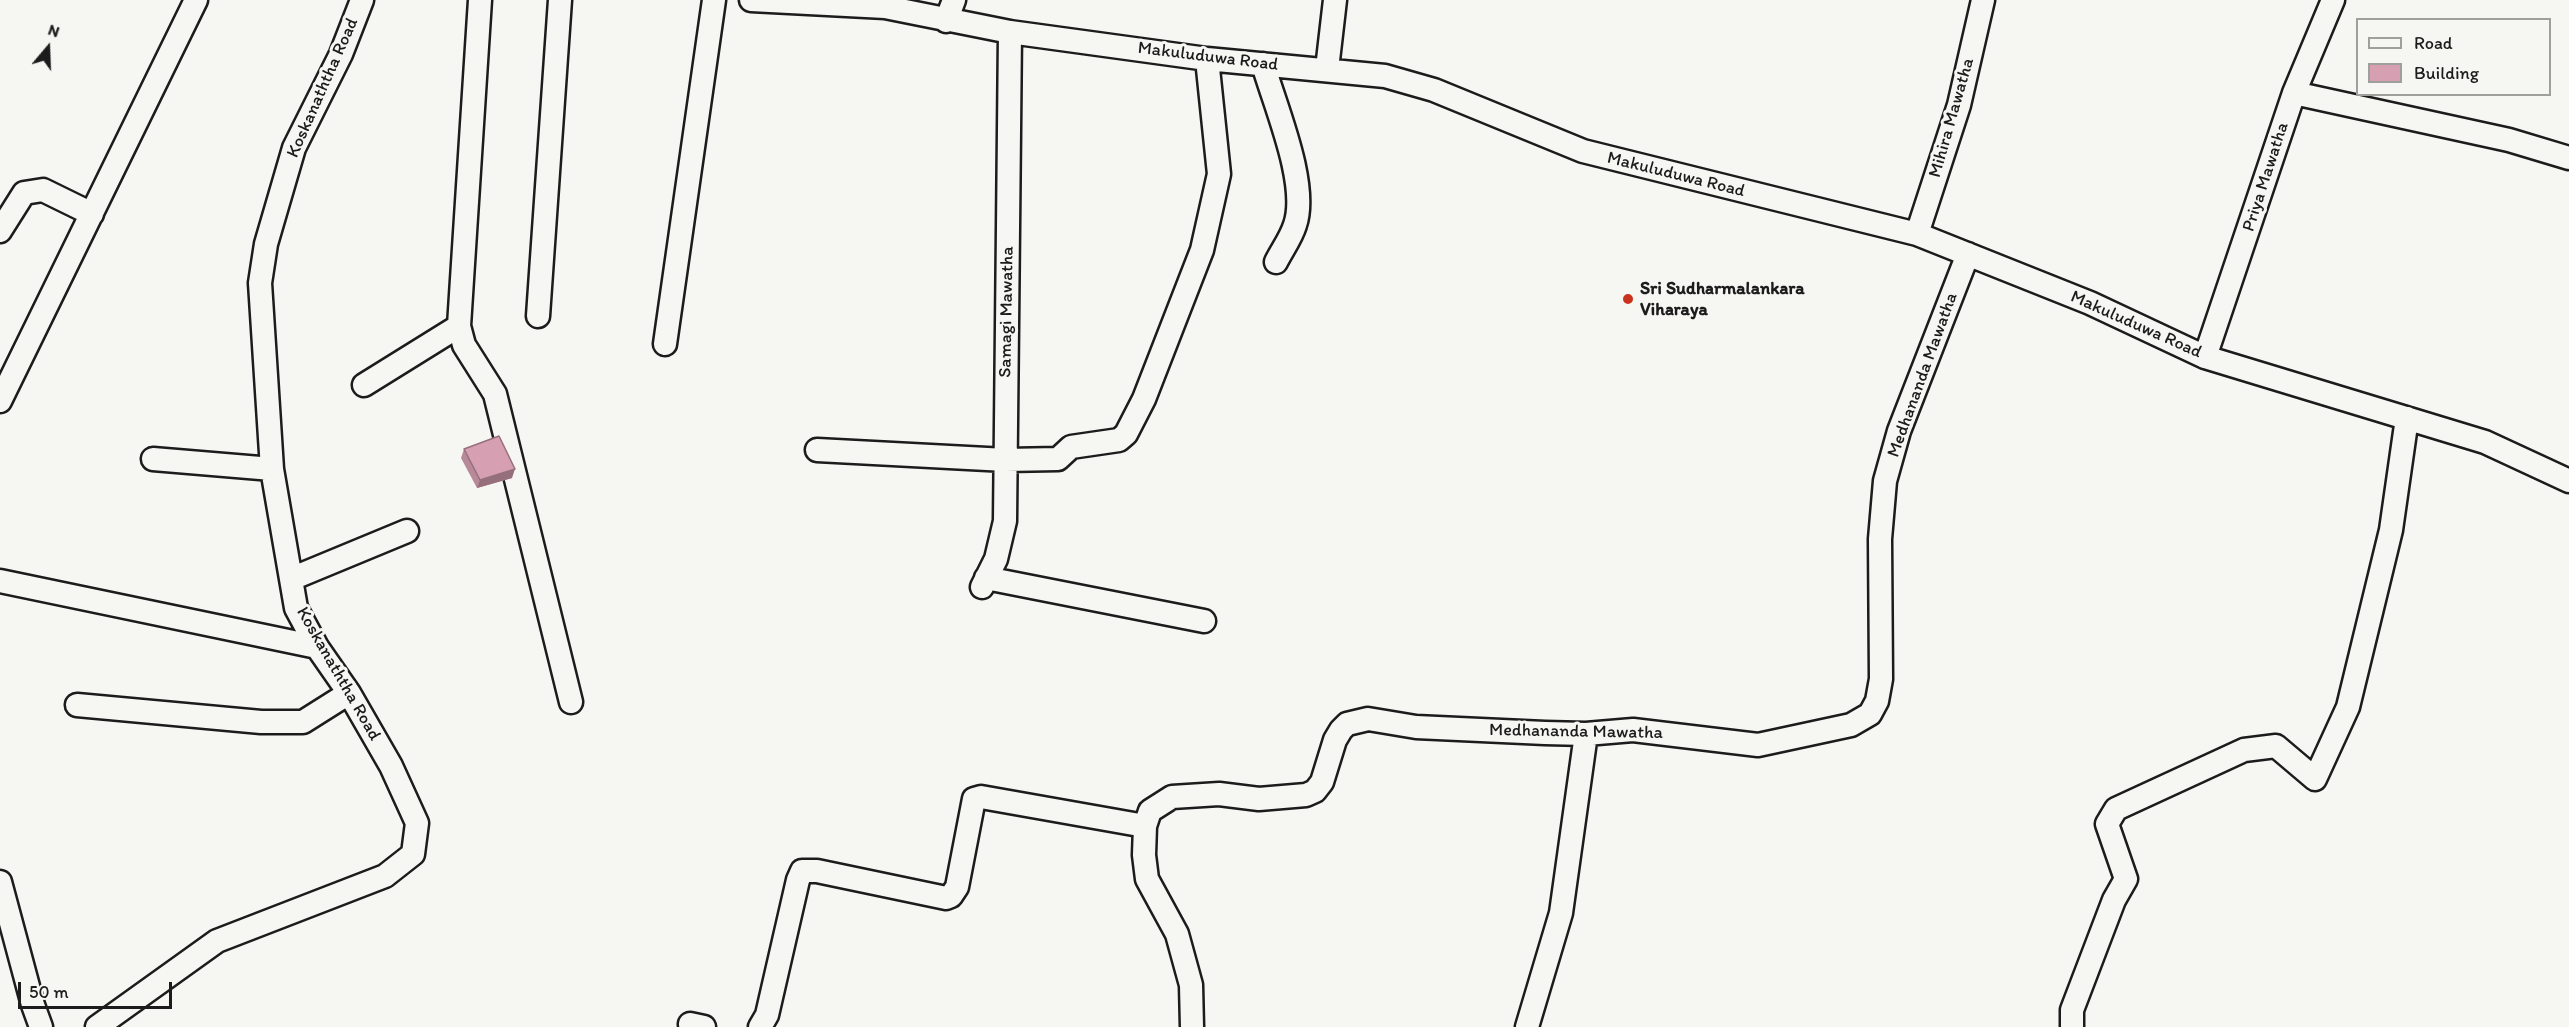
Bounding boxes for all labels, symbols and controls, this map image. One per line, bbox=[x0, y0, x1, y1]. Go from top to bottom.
street label: Koskanaththa Road bbox=[282, 15, 364, 161]
north arrow bbox=[18, 18, 78, 78]
legend bbox=[2356, 18, 2551, 96]
text: N bbox=[46, 20, 62, 41]
text: Road bbox=[2414, 32, 2453, 54]
street label: Makuluduwa Road bbox=[1137, 38, 1279, 76]
street label: Mihira Mawatha bbox=[1925, 56, 1979, 180]
text: Building bbox=[2414, 62, 2479, 84]
street label: Priya Mawatha bbox=[2238, 120, 2294, 234]
street label: Makuluduwa Road bbox=[1605, 147, 1747, 203]
street label: Samagi Mawatha bbox=[995, 246, 1019, 378]
place label: Sri Sudharmalankara Viharaya bbox=[1640, 278, 1805, 320]
street label: Makuluduwa Road bbox=[2067, 286, 2205, 364]
street label: Medhananda Mawatha bbox=[1883, 290, 1963, 460]
marker: Sri Sudharmalankara Viharaya bbox=[1621, 292, 1635, 306]
street label: Koskanaththa Road bbox=[291, 603, 385, 745]
street label: Medhananda Mawatha bbox=[1489, 720, 1663, 744]
scale bar bbox=[21, 970, 176, 1008]
text: 50 m bbox=[29, 981, 69, 1003]

